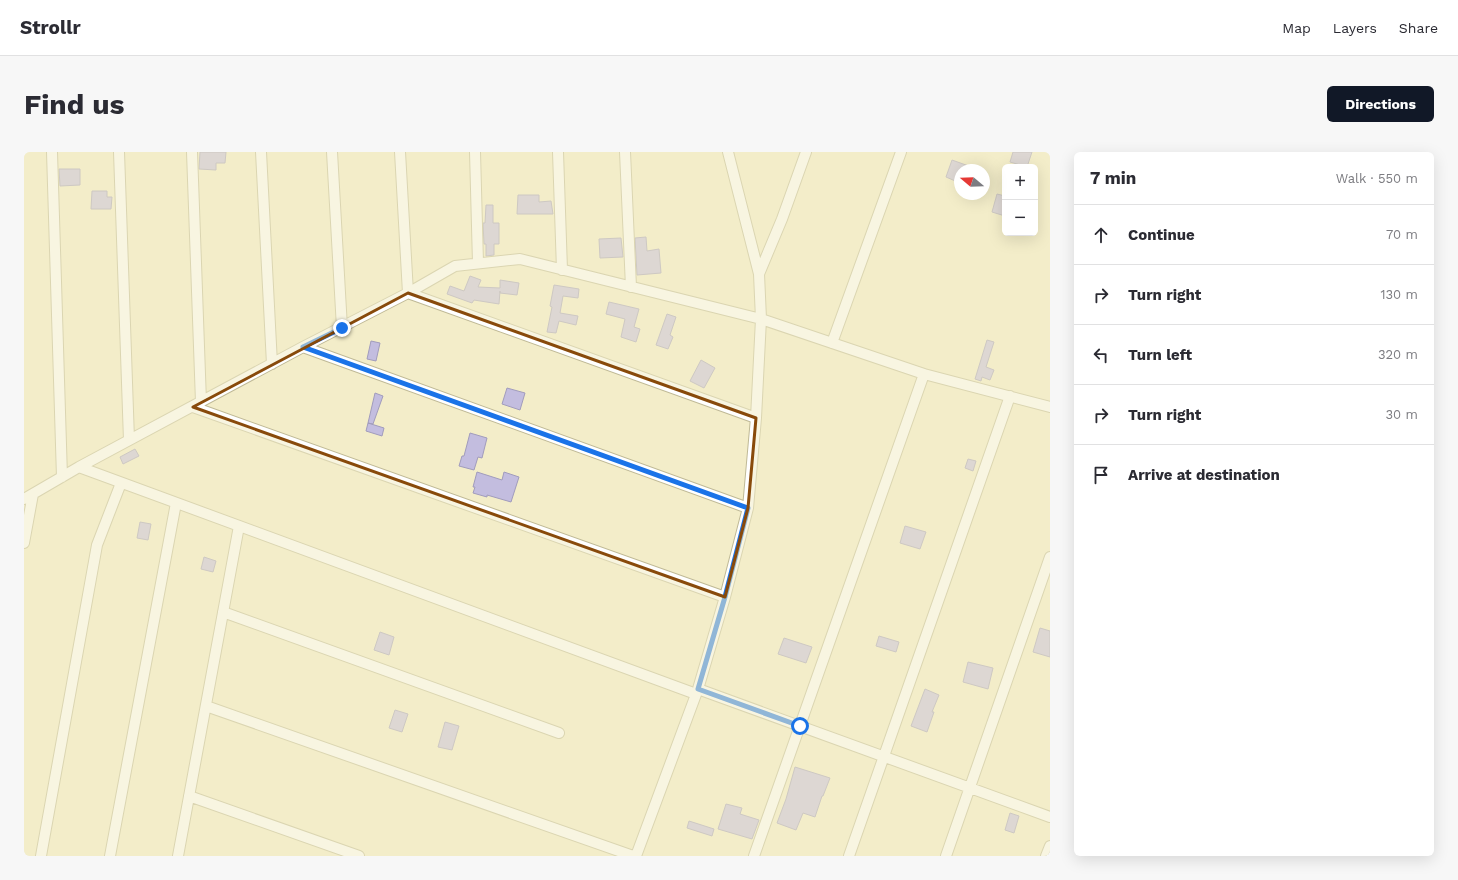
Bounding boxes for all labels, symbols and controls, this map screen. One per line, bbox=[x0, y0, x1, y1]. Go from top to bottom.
text: Strollr bbox=[20, 16, 81, 39]
text: Map bbox=[1282, 20, 1311, 36]
text: Layers bbox=[1333, 20, 1377, 36]
text: Share bbox=[1399, 20, 1438, 36]
button: Directions bbox=[1327, 86, 1434, 122]
text: Find us bbox=[24, 88, 124, 121]
north arrow bbox=[954, 164, 990, 200]
map controls bbox=[1002, 164, 1038, 236]
button: + bbox=[1002, 164, 1038, 200]
text: 7 min bbox=[1090, 168, 1136, 188]
text: Walk · 550 m bbox=[1336, 171, 1418, 186]
button: − bbox=[1002, 200, 1038, 236]
icon: ahead bbox=[1090, 224, 1112, 246]
text: Continue bbox=[1128, 226, 1195, 244]
text: 70 m bbox=[1386, 227, 1418, 242]
icon: right bbox=[1090, 284, 1112, 306]
text: Turn right bbox=[1128, 286, 1201, 304]
text: 130 m bbox=[1380, 287, 1418, 302]
route end bbox=[333, 319, 351, 337]
icon: left bbox=[1090, 344, 1112, 366]
text: Turn left bbox=[1128, 346, 1192, 364]
text: 320 m bbox=[1378, 347, 1418, 362]
icon: right bbox=[1090, 404, 1112, 426]
text: Turn right bbox=[1128, 406, 1201, 424]
text: 30 m bbox=[1386, 407, 1418, 422]
icon: arrive bbox=[1090, 464, 1112, 486]
text: Arrive at destination bbox=[1128, 466, 1280, 484]
route start bbox=[791, 717, 809, 735]

